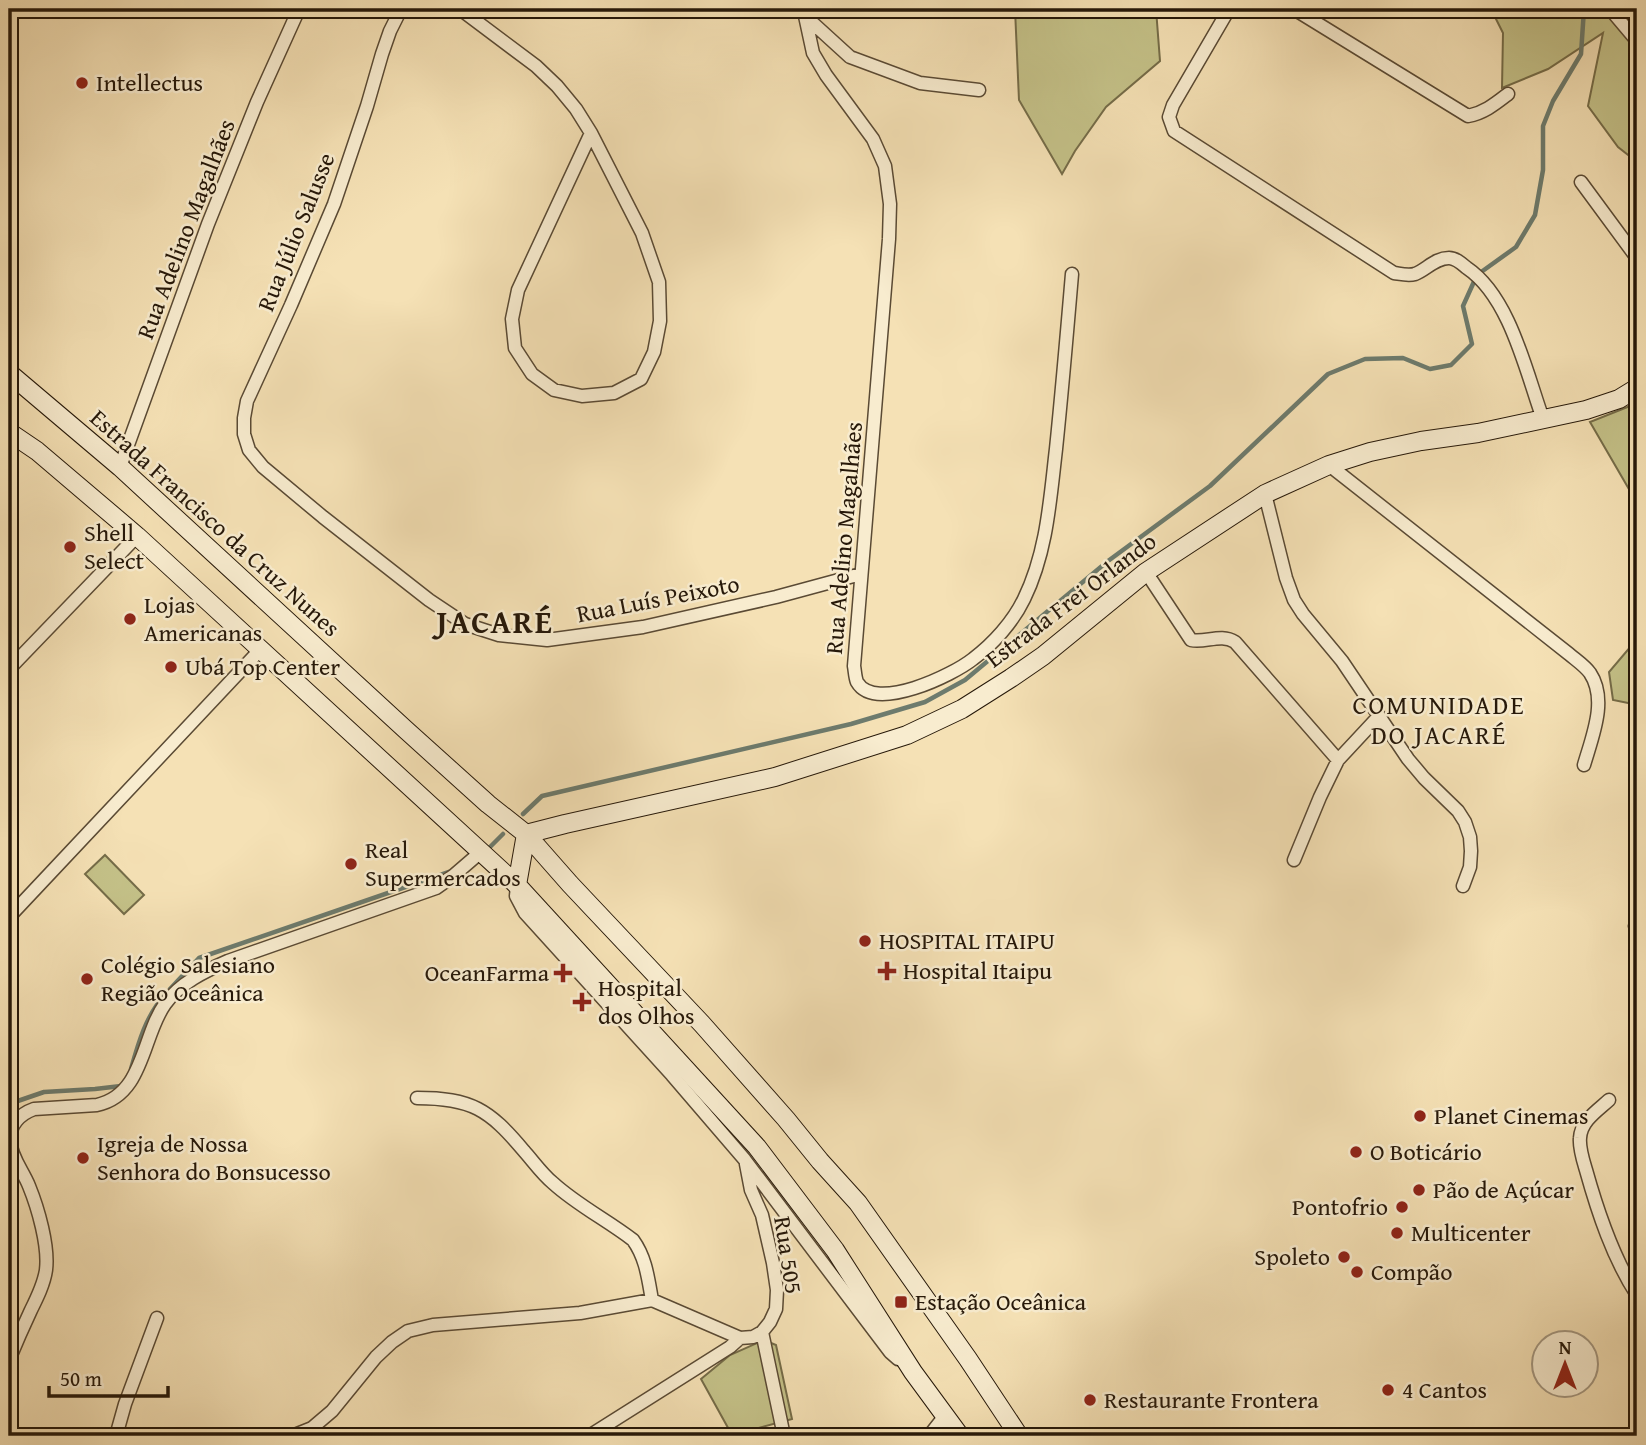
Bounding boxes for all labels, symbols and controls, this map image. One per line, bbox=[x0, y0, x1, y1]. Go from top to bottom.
place label: Intellectus bbox=[96, 65, 203, 100]
marker: Intellectus bbox=[74, 75, 90, 91]
street label: Rua Adelino Magalhães bbox=[127, 114, 244, 344]
street label: Rua Júlio Salusse bbox=[248, 147, 343, 316]
street label: Estrada Francisco da Cruz Nunes bbox=[83, 401, 348, 645]
street label: Rua Adelino Magalhães bbox=[816, 420, 871, 656]
place label: Shell Select bbox=[84, 515, 145, 578]
street label: Estrada Frei Orlando bbox=[978, 524, 1164, 676]
marker: Shell Select bbox=[62, 539, 78, 555]
street label: Rua Luís Peixoto bbox=[573, 566, 742, 631]
place label: Lojas Americanas bbox=[144, 587, 262, 650]
district label: JACARÉ bbox=[431, 598, 554, 645]
marker: Lojas Americanas bbox=[122, 611, 138, 627]
place label: Ubá Top Center bbox=[185, 649, 340, 684]
marker: Ubá Top Center bbox=[163, 659, 179, 675]
district label: COMUNIDADE DO JACARÉ bbox=[1352, 685, 1526, 754]
place label: Real Supermercados bbox=[365, 832, 521, 895]
marker: Real Supermercados bbox=[343, 856, 359, 872]
place label: HOSPITAL ITAIPU bbox=[879, 923, 1055, 958]
marker: HOSPITAL ITAIPU bbox=[857, 933, 873, 949]
place label: Colégio Salesiano Região Oceânica bbox=[101, 947, 275, 1010]
place label: Hospital Itaipu bbox=[903, 953, 1052, 988]
place label: OceanFarma bbox=[425, 955, 550, 990]
marker: Hospital Itaipu bbox=[877, 961, 897, 981]
marker: OceanFarma bbox=[555, 965, 571, 981]
place label: Hospital dos Olhos bbox=[598, 970, 694, 1033]
marker: Colégio Salesiano Região Oceânica bbox=[79, 971, 95, 987]
marker: Hospital dos Olhos bbox=[572, 992, 592, 1012]
place label: Planet Cinemas bbox=[1434, 1098, 1588, 1133]
marker: Planet Cinemas bbox=[1412, 1108, 1428, 1124]
place label: Igreja de Nossa Senhora do Bonsucesso bbox=[97, 1126, 331, 1189]
place label: O Boticário bbox=[1370, 1134, 1482, 1169]
marker: O Boticário bbox=[1348, 1144, 1364, 1160]
marker: Igreja de Nossa Senhora do Bonsucesso bbox=[75, 1150, 91, 1166]
place label: Pão de Açúcar bbox=[1433, 1172, 1574, 1207]
marker: Pão de Açúcar bbox=[1411, 1182, 1427, 1198]
place label: Pontofrio bbox=[1292, 1189, 1388, 1224]
marker: Pontofrio bbox=[1394, 1199, 1410, 1215]
street label: Rua 505 bbox=[765, 1214, 812, 1296]
place label: Multicenter bbox=[1411, 1215, 1531, 1250]
marker: Multicenter bbox=[1389, 1225, 1405, 1241]
place label: Spoleto bbox=[1254, 1239, 1330, 1274]
marker: Spoleto bbox=[1336, 1249, 1352, 1265]
place label: Compão bbox=[1371, 1254, 1452, 1289]
marker: Compão bbox=[1349, 1264, 1365, 1280]
place label: Estação Oceânica bbox=[915, 1284, 1087, 1319]
marker: Estação Oceânica bbox=[893, 1294, 909, 1310]
north arrow bbox=[1530, 1330, 1600, 1400]
text: N bbox=[1559, 1333, 1572, 1361]
scale bar bbox=[49, 1354, 168, 1398]
text: 50 m bbox=[60, 1363, 102, 1394]
place label: 4 Cantos bbox=[1402, 1372, 1487, 1407]
place label: Restaurante Frontera bbox=[1104, 1382, 1319, 1417]
marker: 4 Cantos bbox=[1380, 1382, 1396, 1398]
marker: Restaurante Frontera bbox=[1082, 1392, 1098, 1408]

